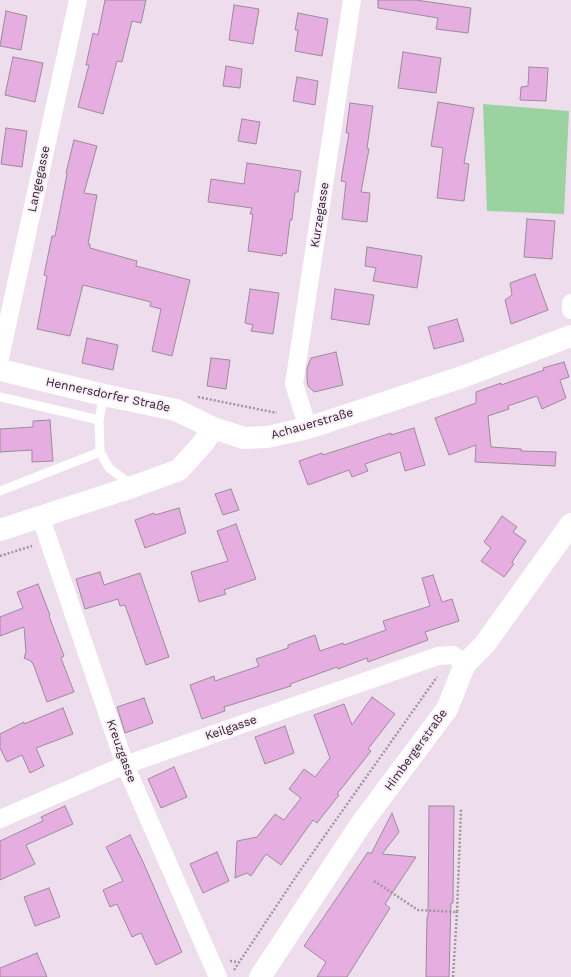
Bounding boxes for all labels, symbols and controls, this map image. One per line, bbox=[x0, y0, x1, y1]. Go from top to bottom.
street label: Langegasse bbox=[25, 145, 53, 213]
street label: Kurzegasse bbox=[308, 181, 332, 249]
street label: Hennersdorfer Straße bbox=[44, 375, 172, 415]
street label: Achauerstraße bbox=[269, 405, 355, 443]
street label: Himbergerstraße bbox=[381, 706, 451, 794]
street label: Keilgasse bbox=[203, 712, 259, 744]
street label: Kreuzgasse bbox=[103, 717, 139, 785]

